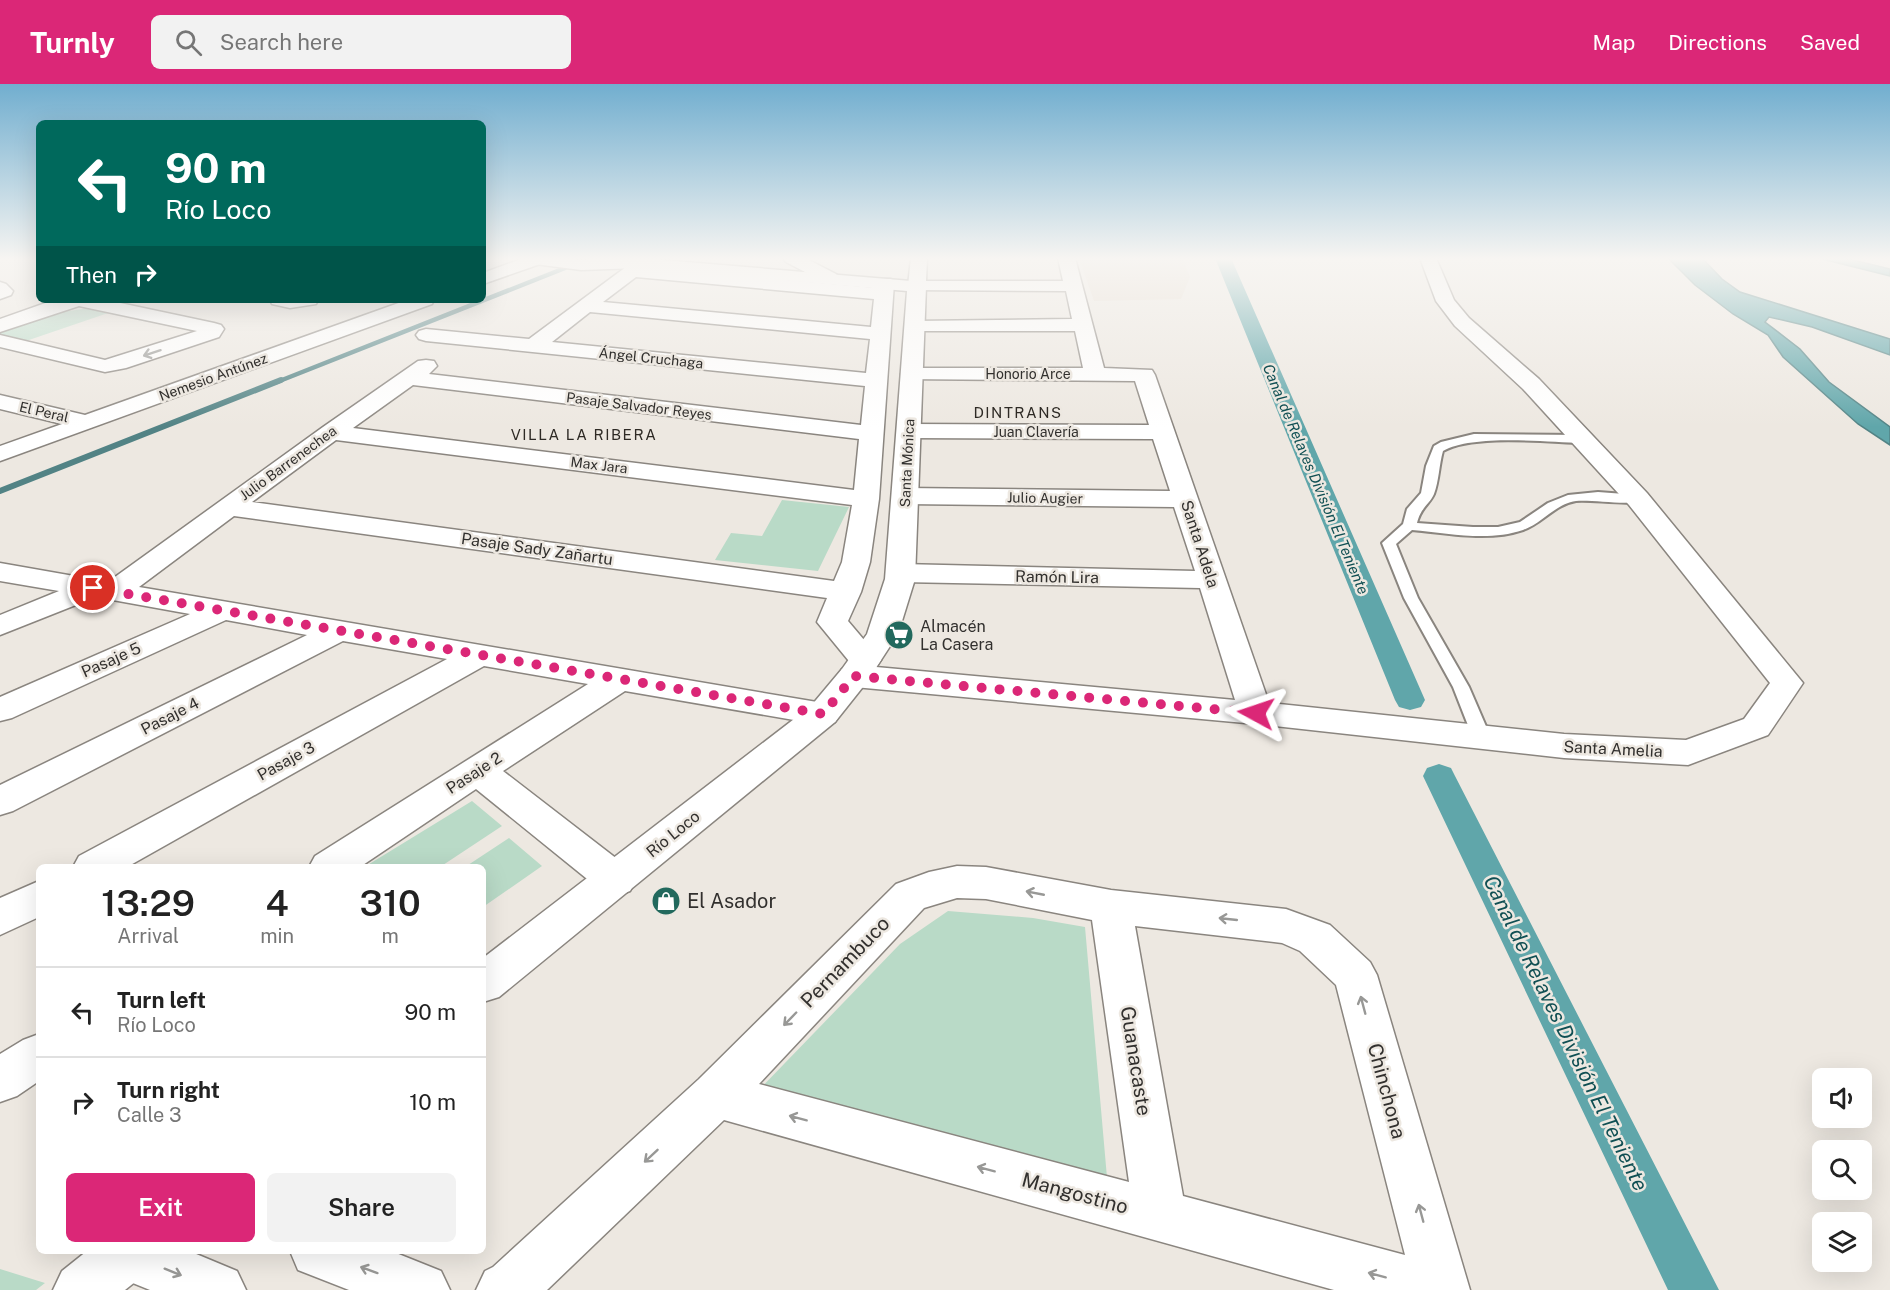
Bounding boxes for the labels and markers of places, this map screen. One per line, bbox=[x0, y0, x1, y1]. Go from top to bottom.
pin bbox=[67, 562, 118, 613]
place label: Almacén La Casera bbox=[920, 617, 993, 654]
supermarket icon: Almacén La Casera bbox=[883, 619, 915, 651]
shop icon: El Asador bbox=[650, 885, 682, 917]
place label: El Asador bbox=[687, 889, 776, 913]

